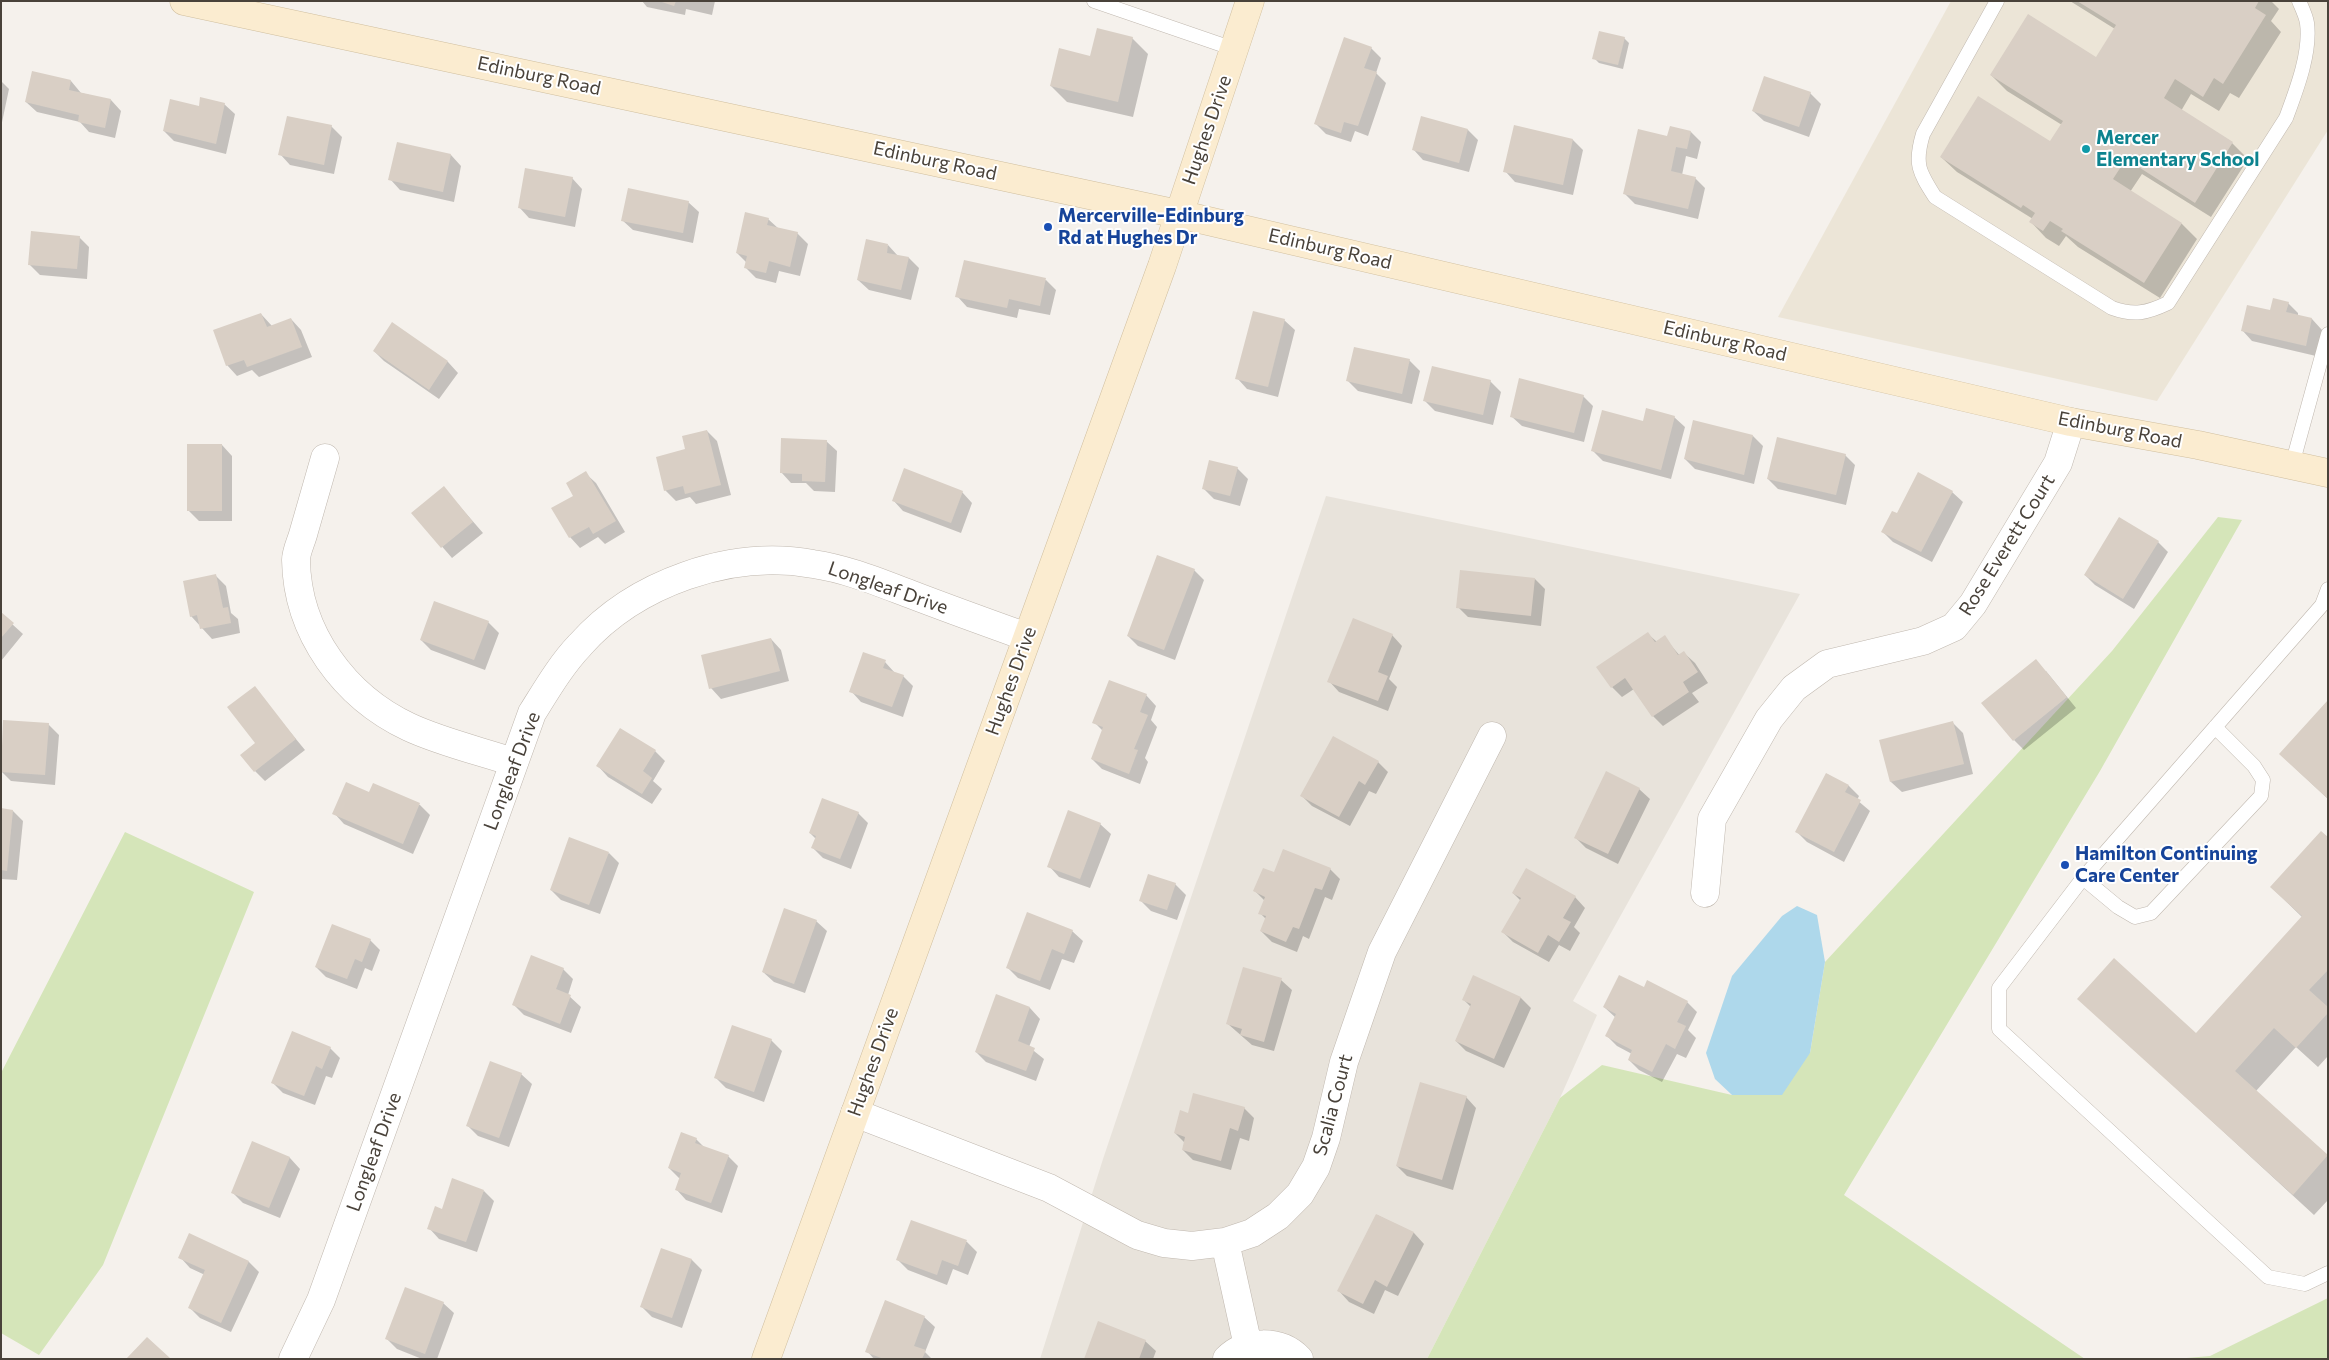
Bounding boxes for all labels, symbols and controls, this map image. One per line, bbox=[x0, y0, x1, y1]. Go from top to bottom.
street label: Edinburg Road bbox=[475, 52, 603, 100]
street label: Hughes Drive bbox=[1178, 72, 1236, 188]
place label: Mercer Elementary School bbox=[2096, 127, 2260, 171]
street label: Edinburg Road bbox=[871, 137, 999, 185]
marker: Mercer Elementary School bbox=[2080, 143, 2092, 155]
place label: Mercerville-Edinburg Rd at Hughes Dr bbox=[1058, 205, 1244, 249]
marker: Mercerville-Edinburg Rd at Hughes Dr bbox=[1042, 221, 1054, 233]
street label: Edinburg Road bbox=[1266, 224, 1394, 274]
street label: Edinburg Road bbox=[1661, 316, 1789, 366]
street label: Edinburg Road bbox=[2056, 407, 2184, 453]
street label: Rose Everett Court bbox=[1954, 470, 2060, 620]
street label: Longleaf Drive bbox=[825, 557, 951, 619]
street label: Hughes Drive bbox=[981, 623, 1041, 739]
street label: Longleaf Drive bbox=[479, 708, 545, 834]
place label: Hamilton Continuing Care Center bbox=[2075, 843, 2257, 887]
marker: Hamilton Continuing Care Center bbox=[2059, 859, 2071, 871]
street label: Hughes Drive bbox=[843, 1004, 903, 1120]
street label: Scalia Court bbox=[1309, 1052, 1357, 1158]
street label: Longleaf Drive bbox=[342, 1089, 406, 1215]

